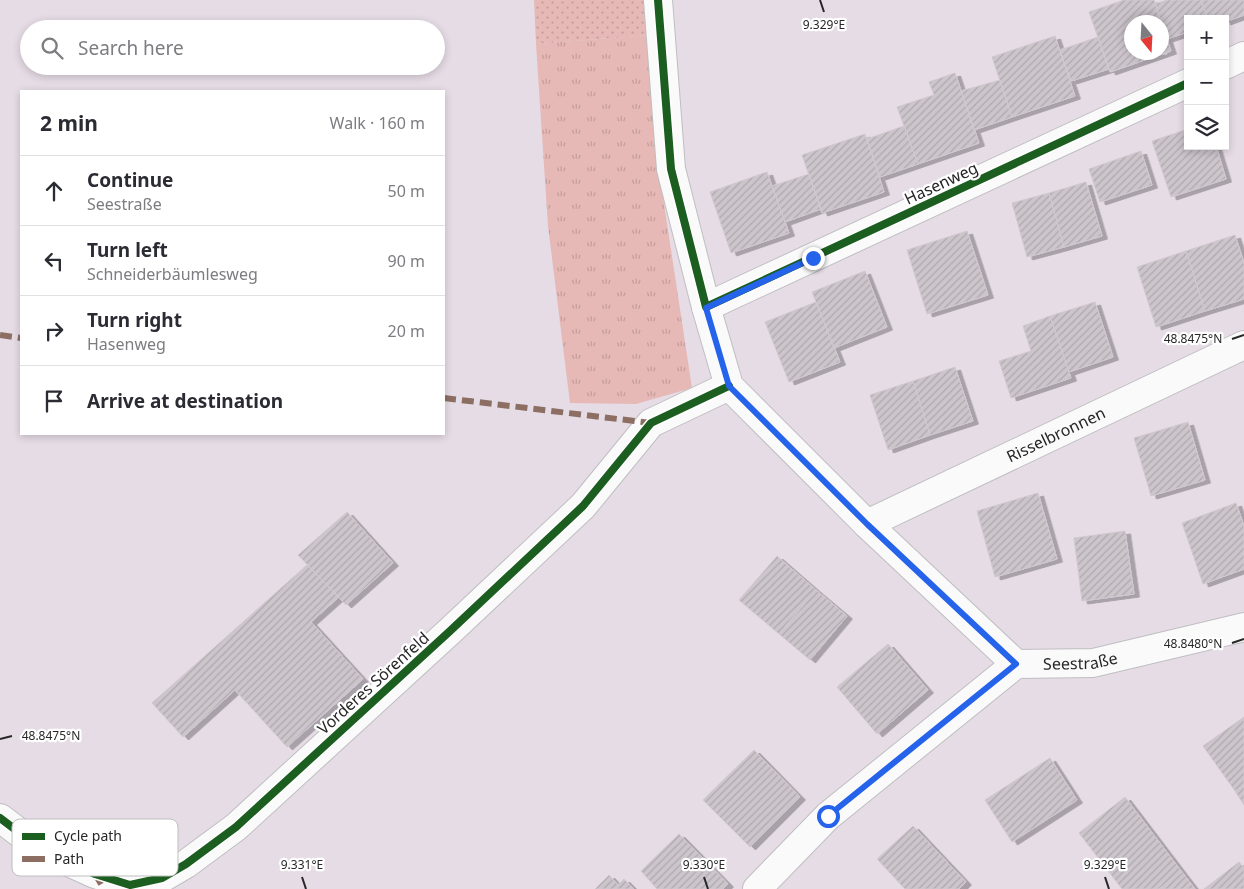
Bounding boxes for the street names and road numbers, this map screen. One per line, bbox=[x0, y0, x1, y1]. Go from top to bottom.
street label: Hasenweg bbox=[901, 156, 981, 210]
street label: Risselbronnen bbox=[1003, 401, 1109, 467]
street label: Vorderes Sörenfeld bbox=[312, 627, 434, 739]
street label: Seestraße bbox=[1043, 647, 1120, 675]

